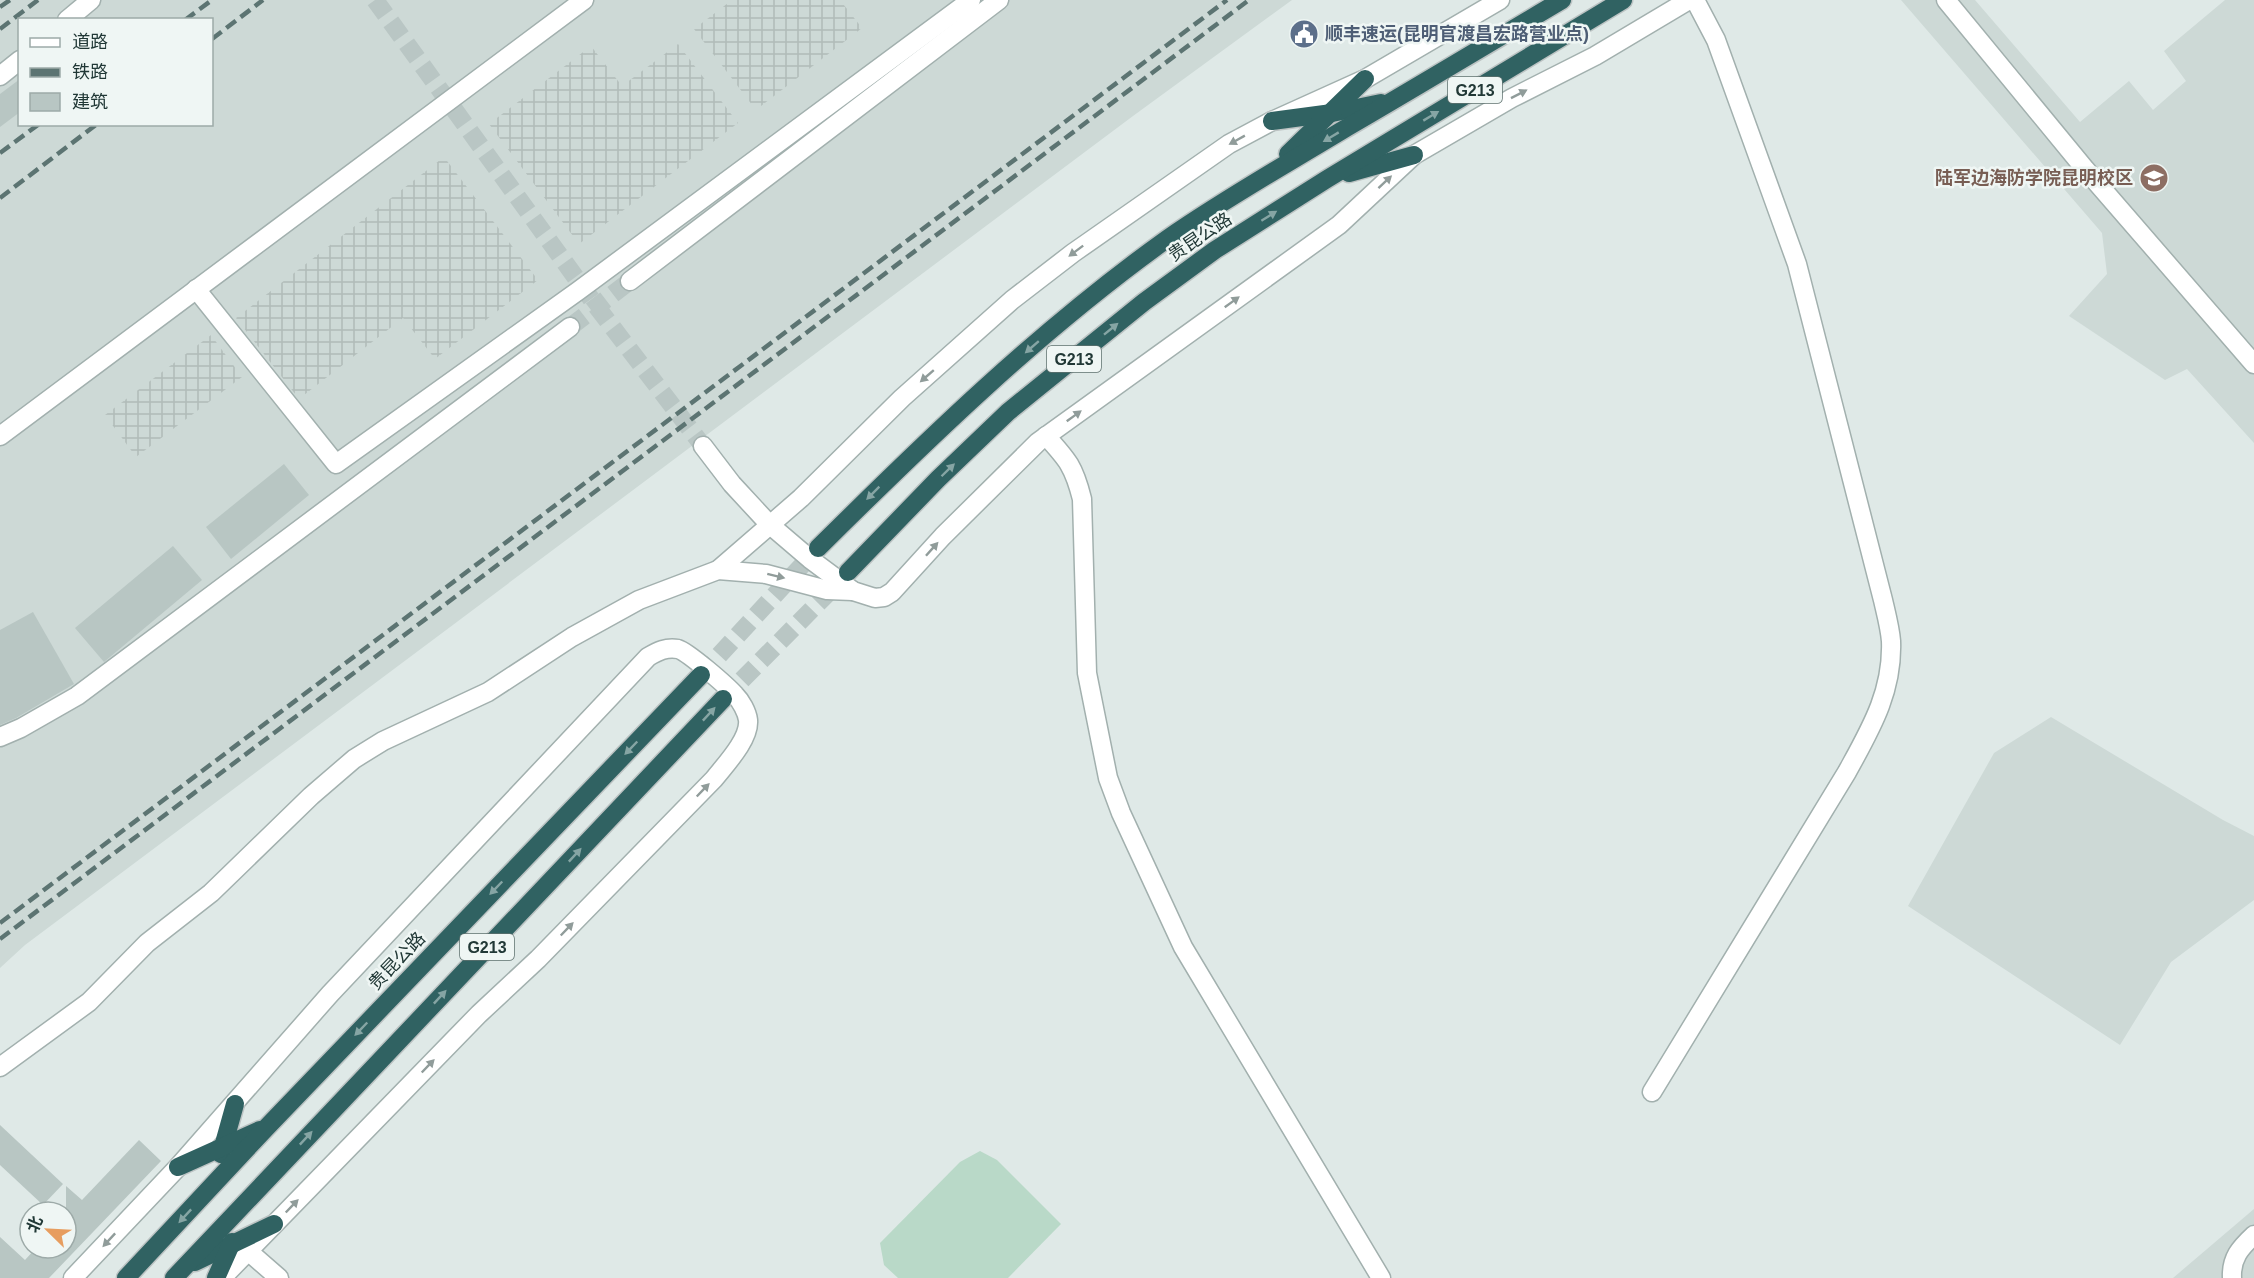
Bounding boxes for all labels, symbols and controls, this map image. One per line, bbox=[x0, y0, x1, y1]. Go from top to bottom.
legend bbox=[18, 18, 213, 126]
public building icon: 顺丰速运(昆明官渡昌宏路营业点) bbox=[1288, 18, 1320, 50]
place label: 顺丰速运(昆明官渡昌宏路营业点) bbox=[1325, 24, 1589, 44]
text: 道路 bbox=[72, 32, 108, 52]
text: 铁路 bbox=[72, 62, 108, 82]
road number: G213 bbox=[1448, 77, 1502, 103]
one-way arrow bbox=[1511, 89, 1528, 99]
text: 建筑 bbox=[72, 92, 108, 112]
one-way arrow bbox=[1423, 111, 1439, 122]
one-way arrow bbox=[1323, 132, 1339, 143]
one-way arrow bbox=[1228, 135, 1245, 145]
school or university icon: 陆军边海防学院昆明校区 bbox=[2138, 162, 2170, 194]
place label: 陆军边海防学院昆明校区 bbox=[1935, 168, 2133, 188]
one-way arrow bbox=[1377, 176, 1392, 189]
street label: 贵昆公路 bbox=[1165, 209, 1235, 265]
one-way arrow bbox=[1261, 210, 1277, 221]
one-way arrow bbox=[1069, 244, 1084, 256]
one-way arrow bbox=[1225, 297, 1240, 309]
one-way arrow bbox=[1103, 323, 1118, 335]
one-way arrow bbox=[1025, 340, 1040, 353]
road number: G213 bbox=[1047, 346, 1101, 372]
one-way arrow bbox=[919, 369, 935, 382]
one-way arrow bbox=[1066, 411, 1081, 423]
one-way arrow bbox=[940, 463, 955, 477]
one-way arrow bbox=[867, 486, 881, 500]
one-way arrow bbox=[925, 542, 938, 557]
one-way arrow bbox=[766, 572, 785, 582]
one-way arrow bbox=[702, 706, 716, 721]
one-way arrow bbox=[624, 740, 638, 755]
one-way arrow bbox=[696, 783, 710, 798]
one-way arrow bbox=[567, 848, 581, 862]
one-way arrow bbox=[489, 881, 503, 896]
one-way arrow bbox=[559, 923, 573, 937]
street label: 贵昆公路 bbox=[365, 928, 429, 994]
road number: G213 bbox=[460, 934, 514, 960]
one-way arrow bbox=[433, 990, 447, 1004]
one-way arrow bbox=[354, 1022, 368, 1037]
one-way arrow bbox=[420, 1060, 434, 1074]
one-way arrow bbox=[299, 1131, 312, 1146]
one-way arrow bbox=[284, 1199, 298, 1213]
north arrow bbox=[18, 1200, 78, 1260]
one-way arrow bbox=[178, 1209, 192, 1224]
text: 北 bbox=[24, 1213, 46, 1235]
one-way arrow bbox=[102, 1233, 116, 1248]

